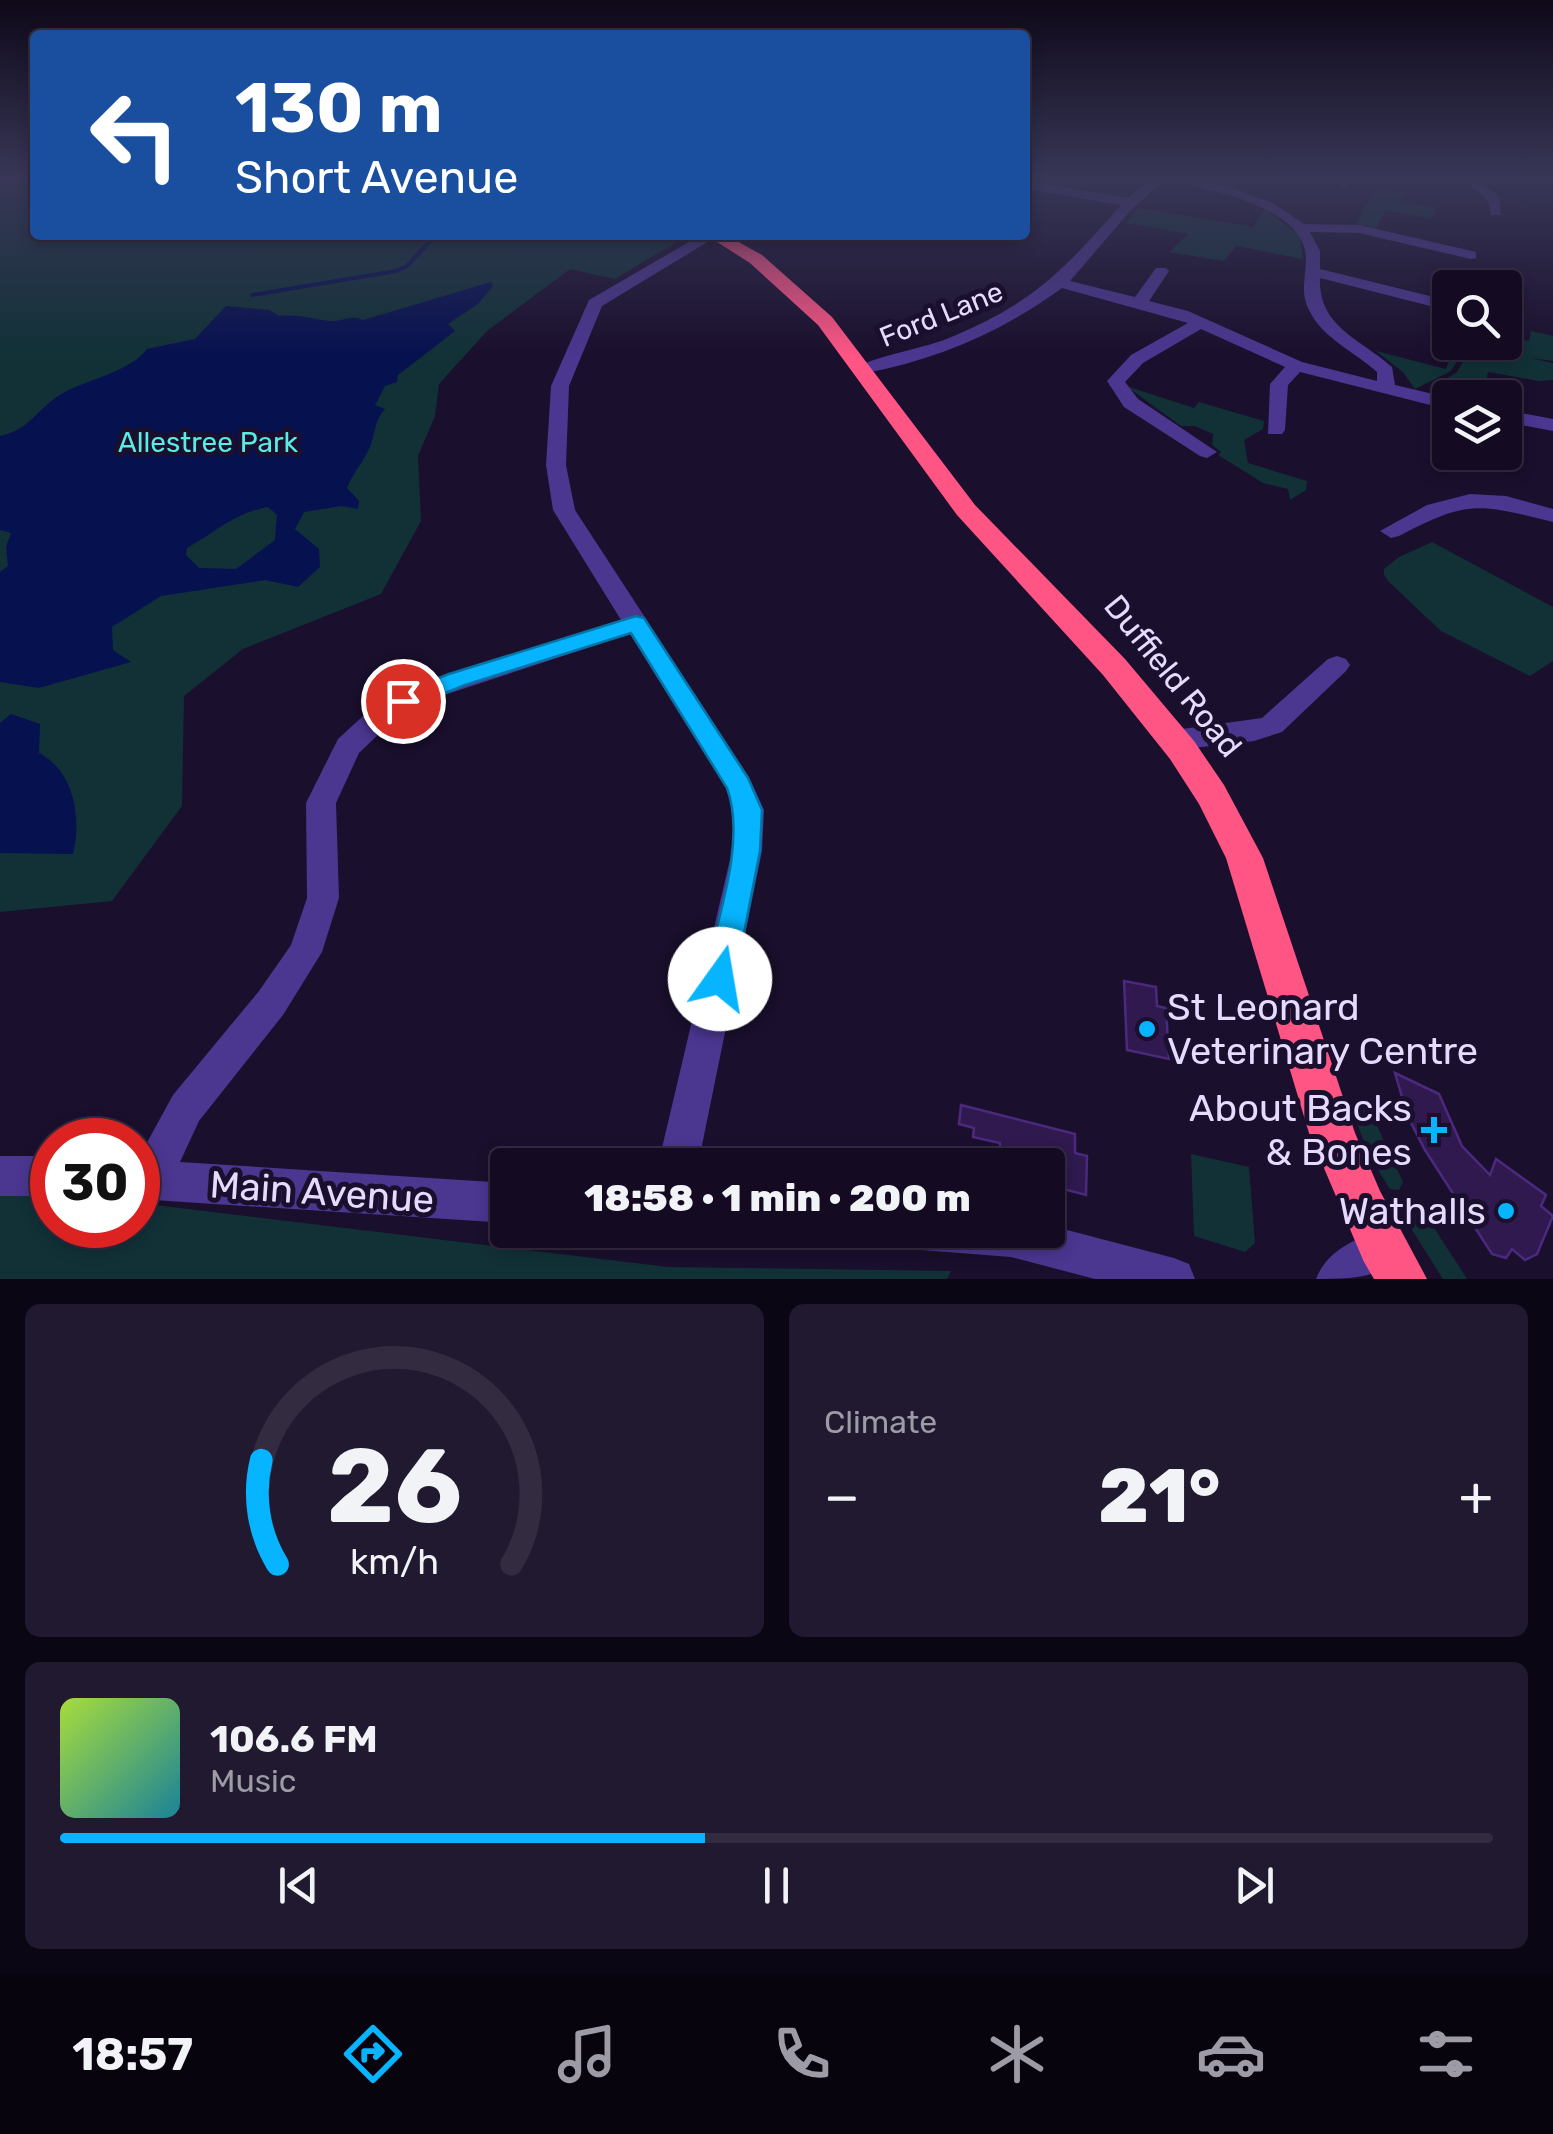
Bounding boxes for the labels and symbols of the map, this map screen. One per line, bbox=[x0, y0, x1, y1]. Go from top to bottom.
street label: Ford Lane bbox=[875, 275, 1008, 354]
park label: Allestree Park bbox=[118, 426, 299, 459]
street label: Duffield Road bbox=[1096, 587, 1250, 765]
pin bbox=[361, 659, 446, 744]
position arrow bbox=[668, 927, 772, 1031]
place label: St Leonard Veterinary Centre bbox=[1167, 984, 1478, 1074]
marker: St Leonard Veterinary Centre bbox=[1136, 1018, 1158, 1040]
place label: About Backs & Bones bbox=[1189, 1085, 1412, 1175]
marker: About Backs & Bones bbox=[1421, 1117, 1447, 1143]
speed limit sign: 30 bbox=[30, 1118, 160, 1248]
street label: Main Avenue bbox=[208, 1161, 436, 1223]
place label: Wathalls bbox=[1339, 1188, 1486, 1234]
marker: Wathalls bbox=[1495, 1200, 1517, 1222]

